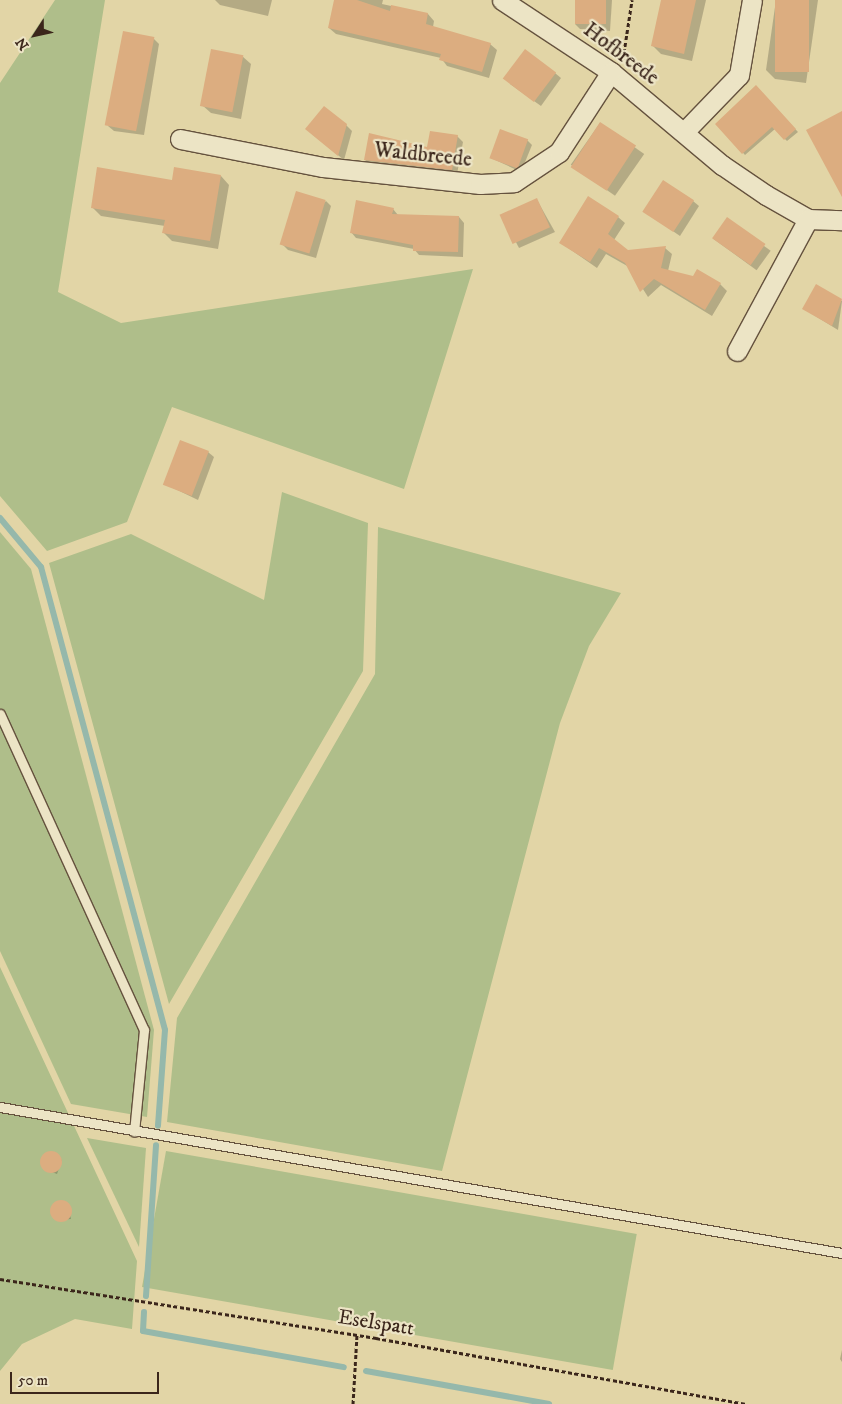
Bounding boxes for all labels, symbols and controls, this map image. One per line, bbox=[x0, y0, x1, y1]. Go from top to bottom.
north arrow bbox=[10, 10, 60, 60]
street label: Hofbreede bbox=[578, 17, 664, 91]
text: N bbox=[12, 34, 33, 53]
street label: Waldbreede bbox=[373, 137, 473, 173]
street label: Eselspatt bbox=[336, 1305, 416, 1341]
scale bar bbox=[12, 1362, 161, 1394]
text: 50 m bbox=[18, 1371, 48, 1390]

